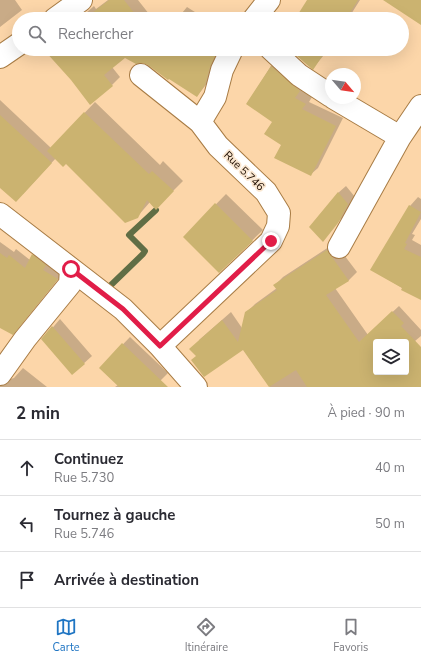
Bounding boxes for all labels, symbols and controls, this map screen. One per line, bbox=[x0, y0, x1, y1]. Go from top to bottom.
search box bbox=[12, 12, 409, 56]
icon: search bbox=[26, 23, 48, 45]
text: Rechercher bbox=[58, 24, 133, 44]
north arrow bbox=[325, 68, 361, 104]
street label: Rue 5.746 bbox=[220, 148, 268, 194]
route end bbox=[262, 232, 280, 250]
route start bbox=[62, 260, 80, 278]
map controls bbox=[373, 339, 409, 375]
button: layers bbox=[373, 339, 409, 375]
text: 2 min bbox=[16, 402, 60, 425]
text: À pied · 90 m bbox=[327, 404, 405, 422]
text: Continuez bbox=[54, 449, 123, 469]
icon: ahead bbox=[16, 457, 38, 479]
text: 40 m bbox=[375, 459, 405, 477]
text: Rue 5.730 bbox=[54, 469, 114, 487]
text: Tournez à gauche bbox=[54, 505, 176, 525]
icon: left bbox=[16, 513, 38, 535]
text: 50 m bbox=[375, 515, 405, 533]
text: Rue 5.746 bbox=[54, 525, 114, 543]
icon: arrive bbox=[16, 569, 38, 591]
text: Arrivée à destination bbox=[54, 570, 199, 590]
tab: Carte bbox=[53, 616, 80, 655]
tab: Itinéraire bbox=[185, 616, 228, 655]
tab: Favoris bbox=[333, 616, 368, 655]

